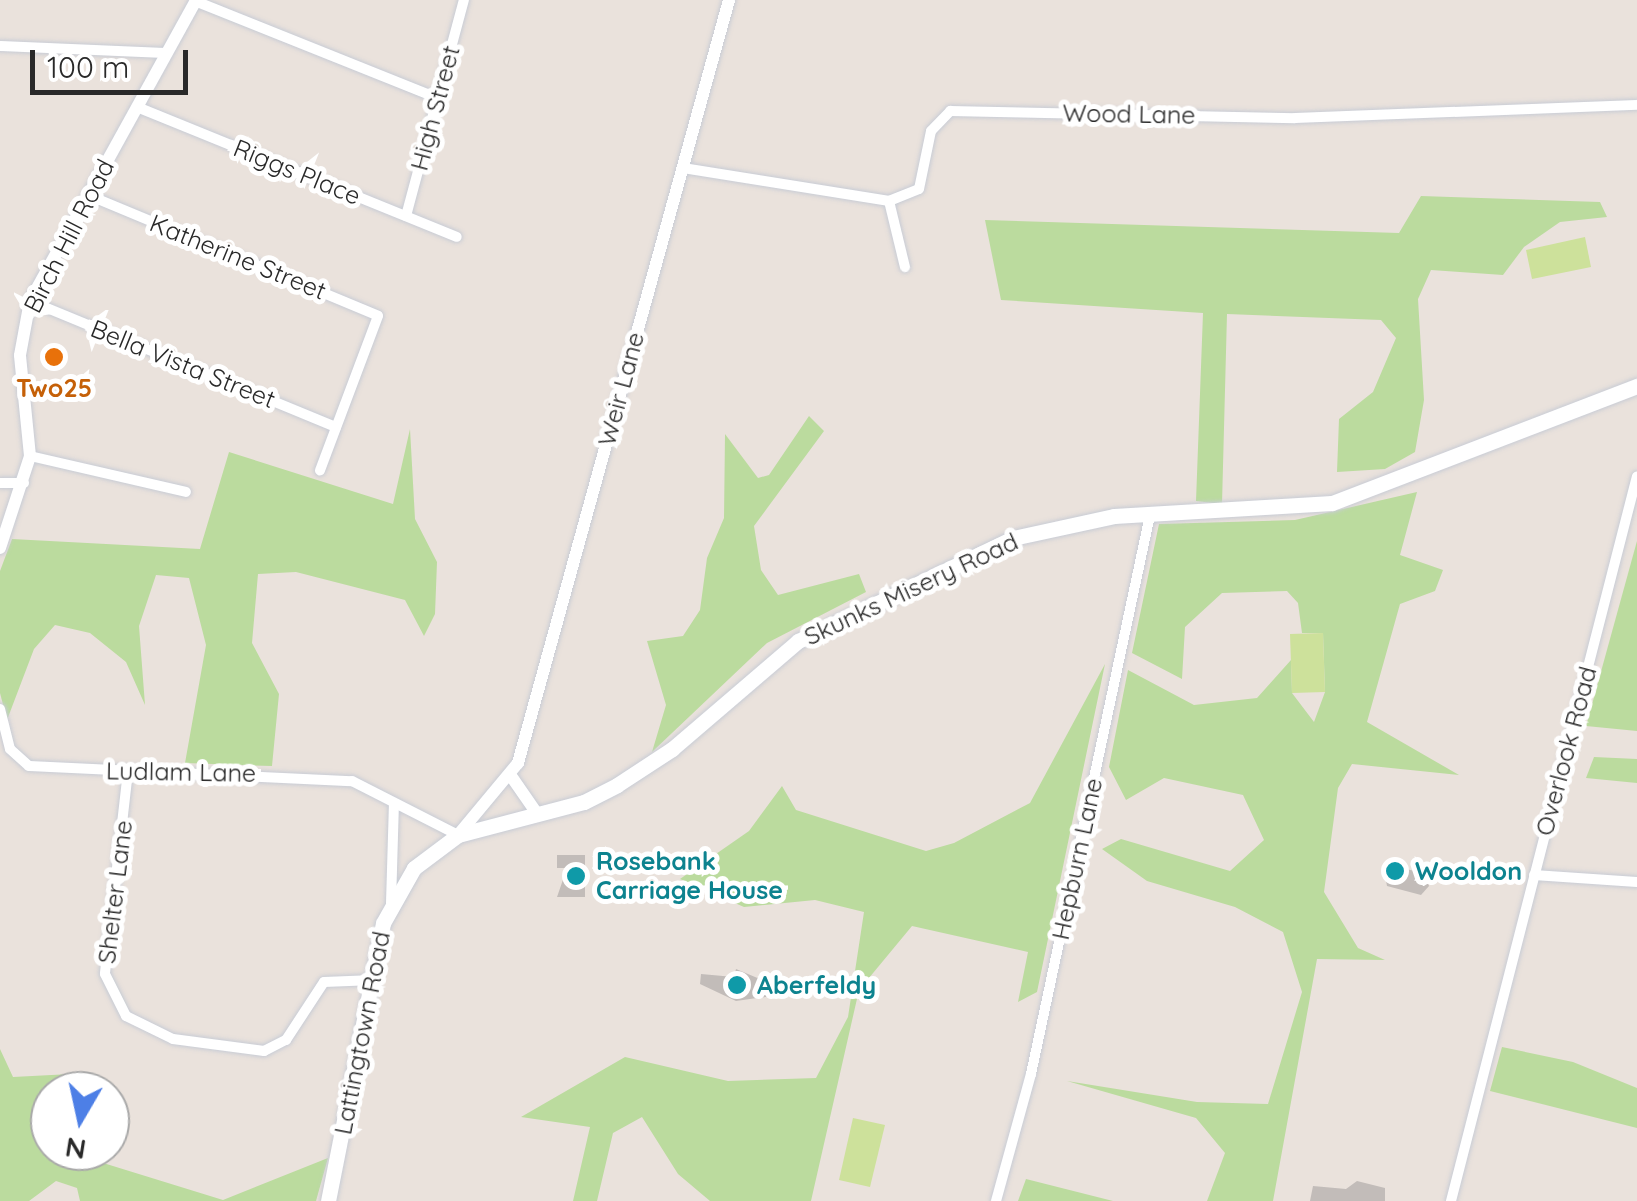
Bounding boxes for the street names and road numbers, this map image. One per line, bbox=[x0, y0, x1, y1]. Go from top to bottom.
street label: High Street bbox=[404, 42, 466, 174]
street label: Wood Lane bbox=[1062, 98, 1196, 130]
street label: Riggs Place bbox=[229, 133, 365, 211]
street label: Birch Hill Road bbox=[17, 154, 121, 318]
street label: Katherine Street bbox=[145, 208, 331, 306]
street label: Bella Vista Street bbox=[86, 313, 280, 415]
street label: Weir Lane bbox=[591, 329, 651, 449]
street label: Skunks Misery Road bbox=[799, 526, 1023, 652]
street label: Overlook Road bbox=[1529, 663, 1603, 839]
street label: Ludlam Lane bbox=[106, 756, 256, 788]
street label: Hepburn Lane bbox=[1045, 775, 1109, 943]
street label: Shelter Lane bbox=[91, 819, 139, 965]
street label: Lattingtown Road bbox=[328, 929, 396, 1137]

